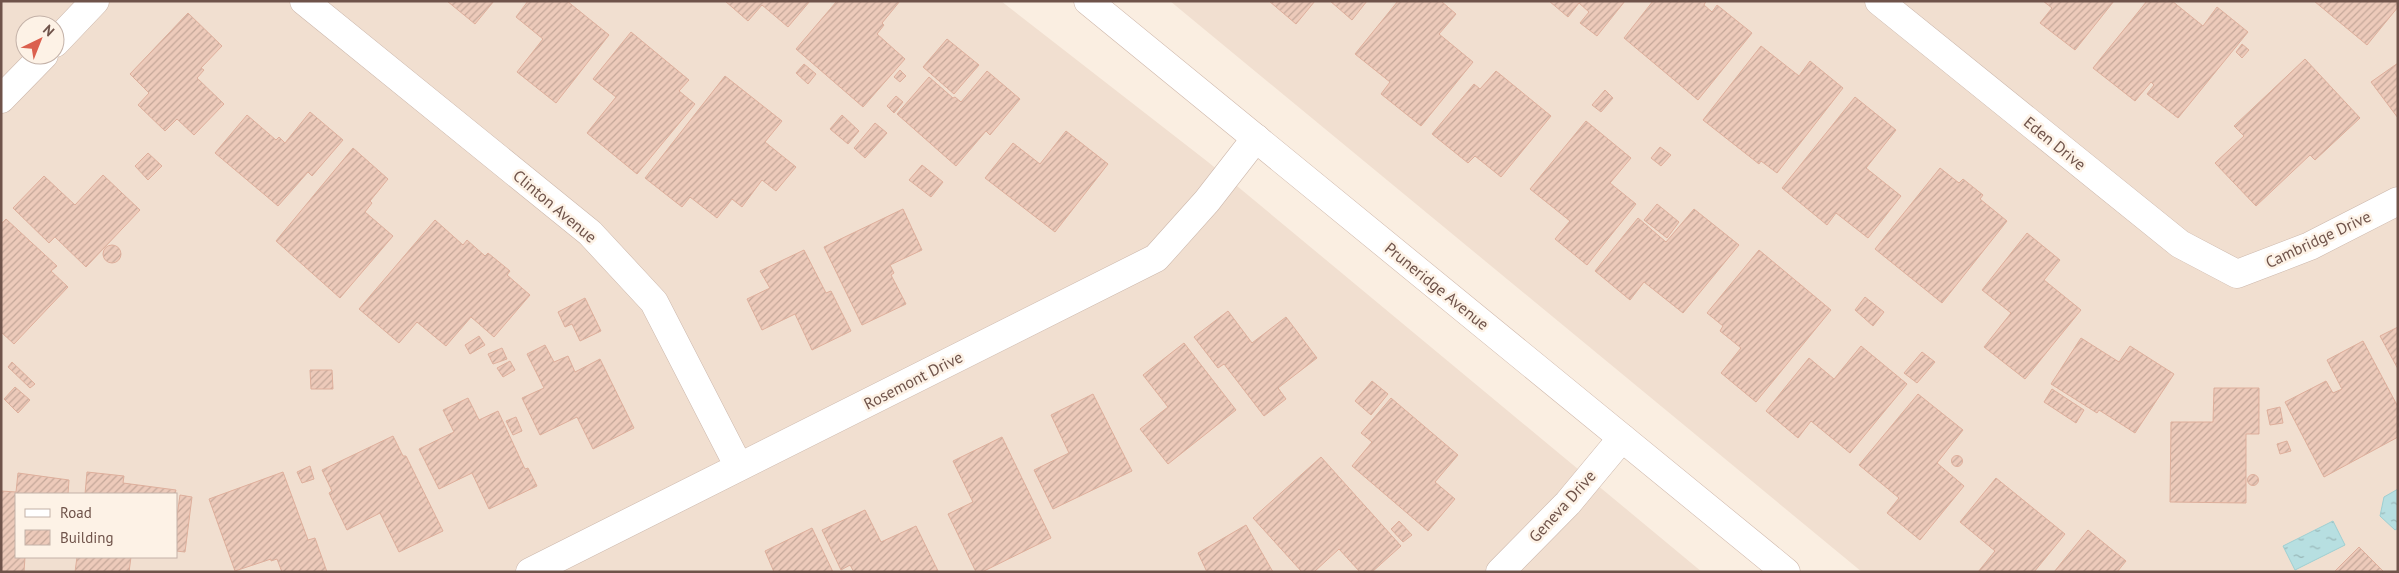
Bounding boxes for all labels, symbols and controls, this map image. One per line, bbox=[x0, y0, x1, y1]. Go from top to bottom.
north arrow bbox=[15, 15, 65, 65]
text: N bbox=[39, 21, 58, 40]
street label: Eden Drive bbox=[2020, 112, 2090, 174]
street label: Clinton Avenue bbox=[509, 165, 601, 247]
street label: Cambridge Drive bbox=[2262, 206, 2374, 272]
street label: Pruneridge Avenue bbox=[1381, 238, 1493, 334]
street label: Rosemont Drive bbox=[860, 347, 966, 413]
street label: Geneva Drive bbox=[1524, 466, 1600, 546]
legend bbox=[15, 493, 178, 558]
text: Road bbox=[60, 503, 92, 522]
text: Building bbox=[60, 528, 114, 547]

